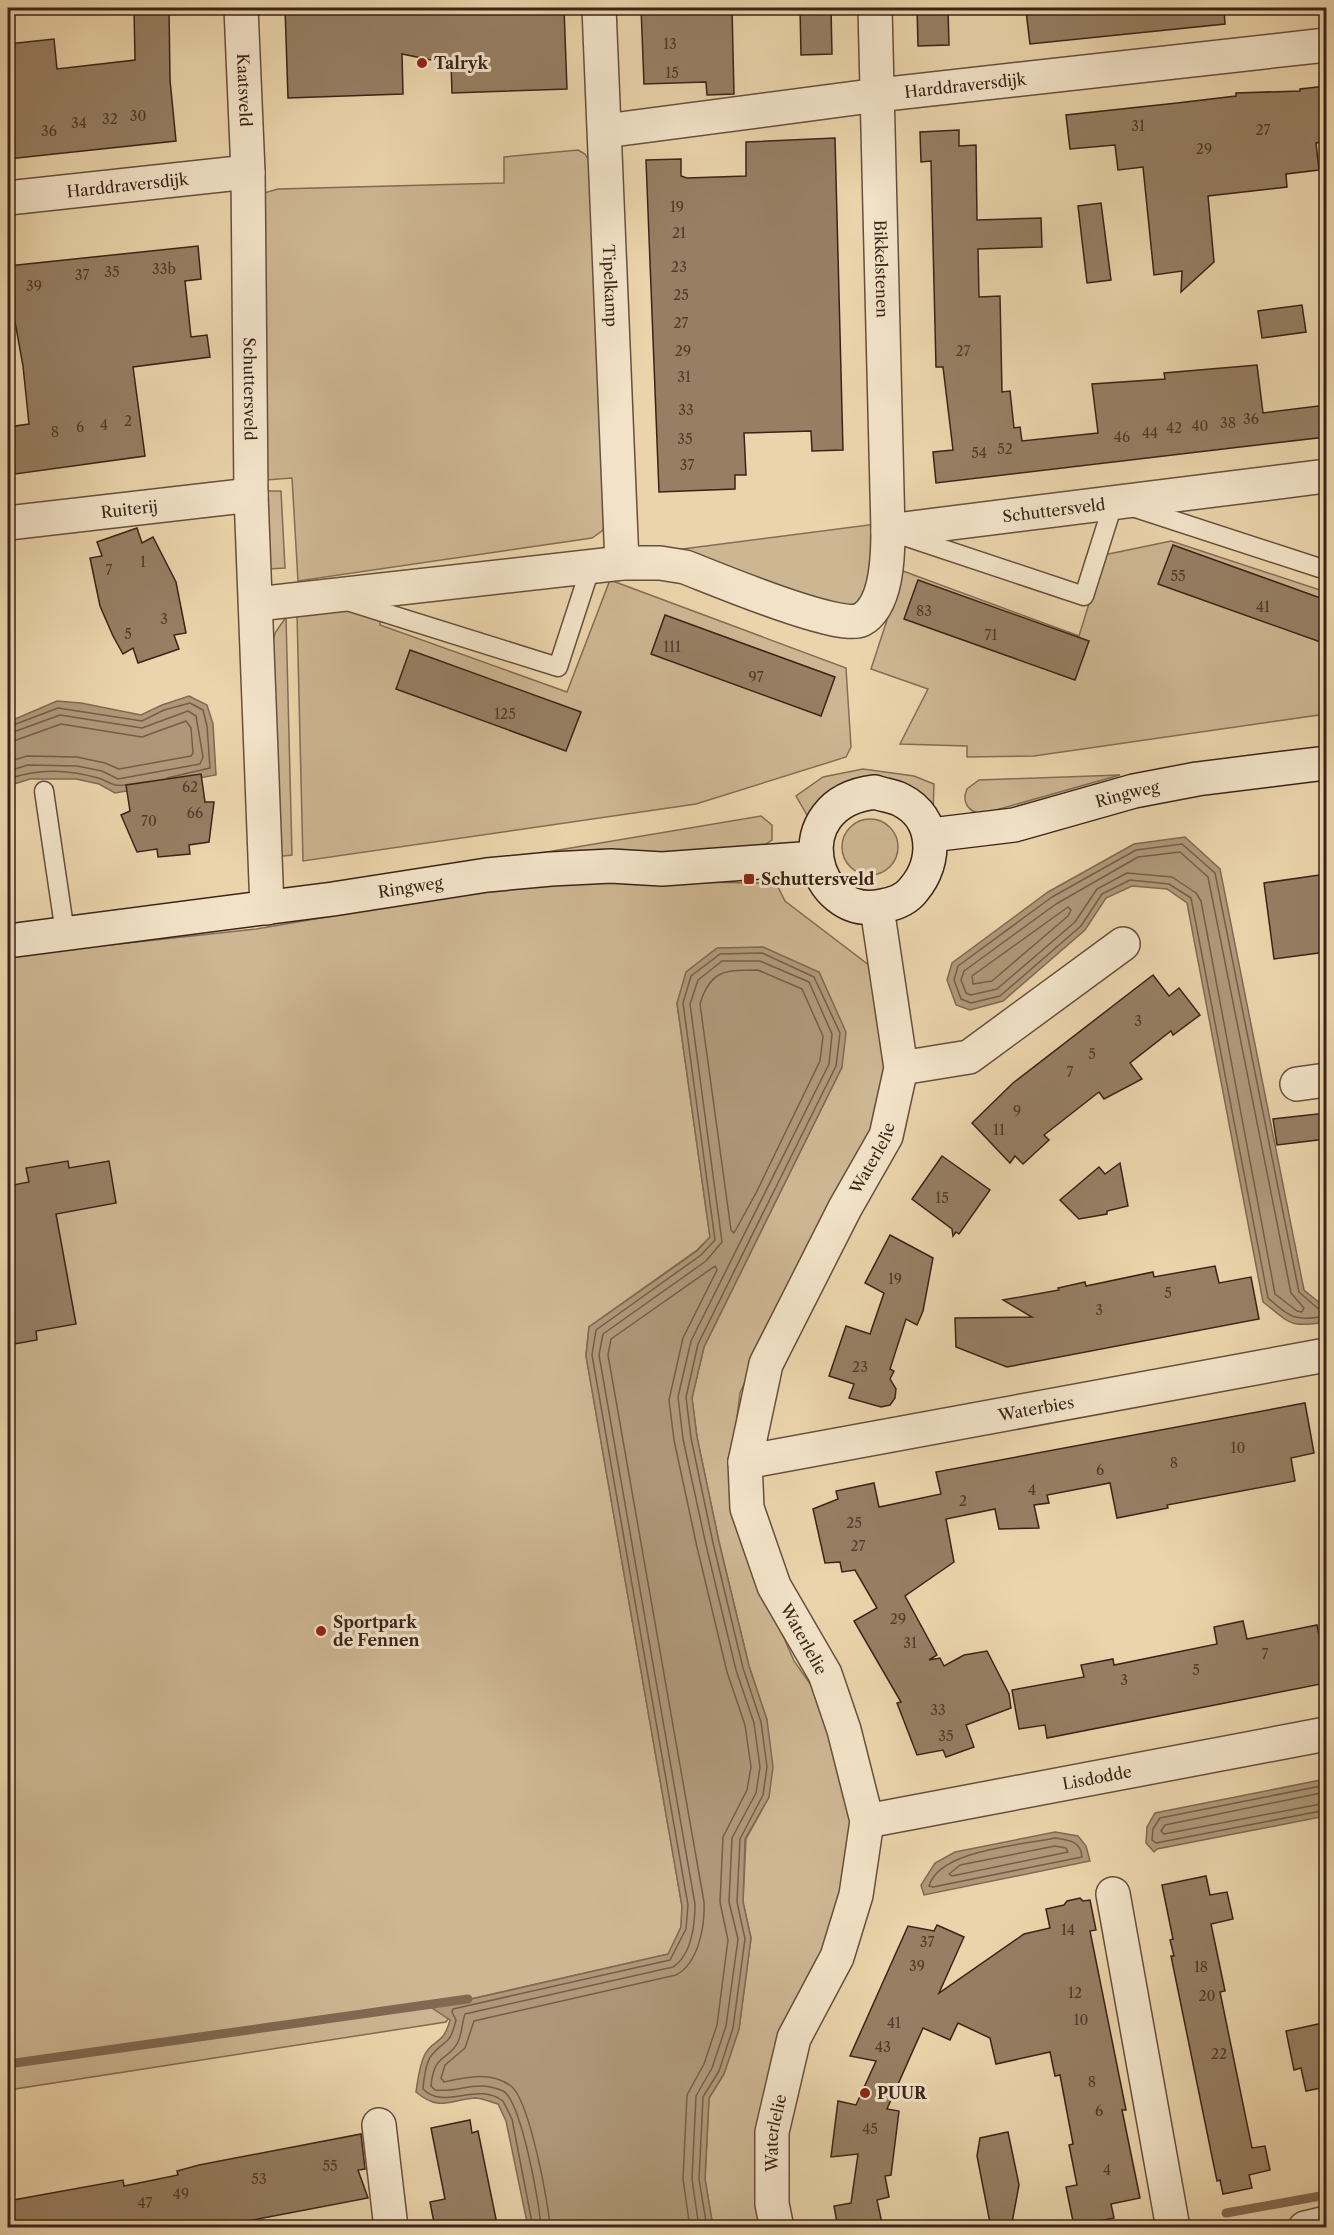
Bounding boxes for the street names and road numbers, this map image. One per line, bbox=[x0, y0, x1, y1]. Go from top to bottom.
street label: Kaatsveld bbox=[233, 53, 256, 127]
street label: Harddraversdijk bbox=[903, 68, 1028, 102]
street label: Harddraversdijk bbox=[66, 168, 190, 202]
street label: Bikkelstenen bbox=[870, 220, 893, 318]
street label: Tipelkamp bbox=[599, 244, 622, 327]
street label: Schuttersveld bbox=[240, 337, 260, 441]
street label: Schuttersveld bbox=[1001, 494, 1107, 527]
street label: Ruiterij bbox=[100, 496, 159, 522]
street label: Ringweg bbox=[1093, 776, 1161, 812]
street label: Ringweg bbox=[377, 872, 445, 902]
street label: Waterlelie bbox=[845, 1121, 899, 1198]
street label: Waterbies bbox=[996, 1392, 1076, 1425]
street label: Waterlelie bbox=[776, 1599, 832, 1678]
street label: Lisdodde bbox=[1060, 1761, 1133, 1794]
street label: Waterlelie bbox=[762, 2092, 791, 2173]

